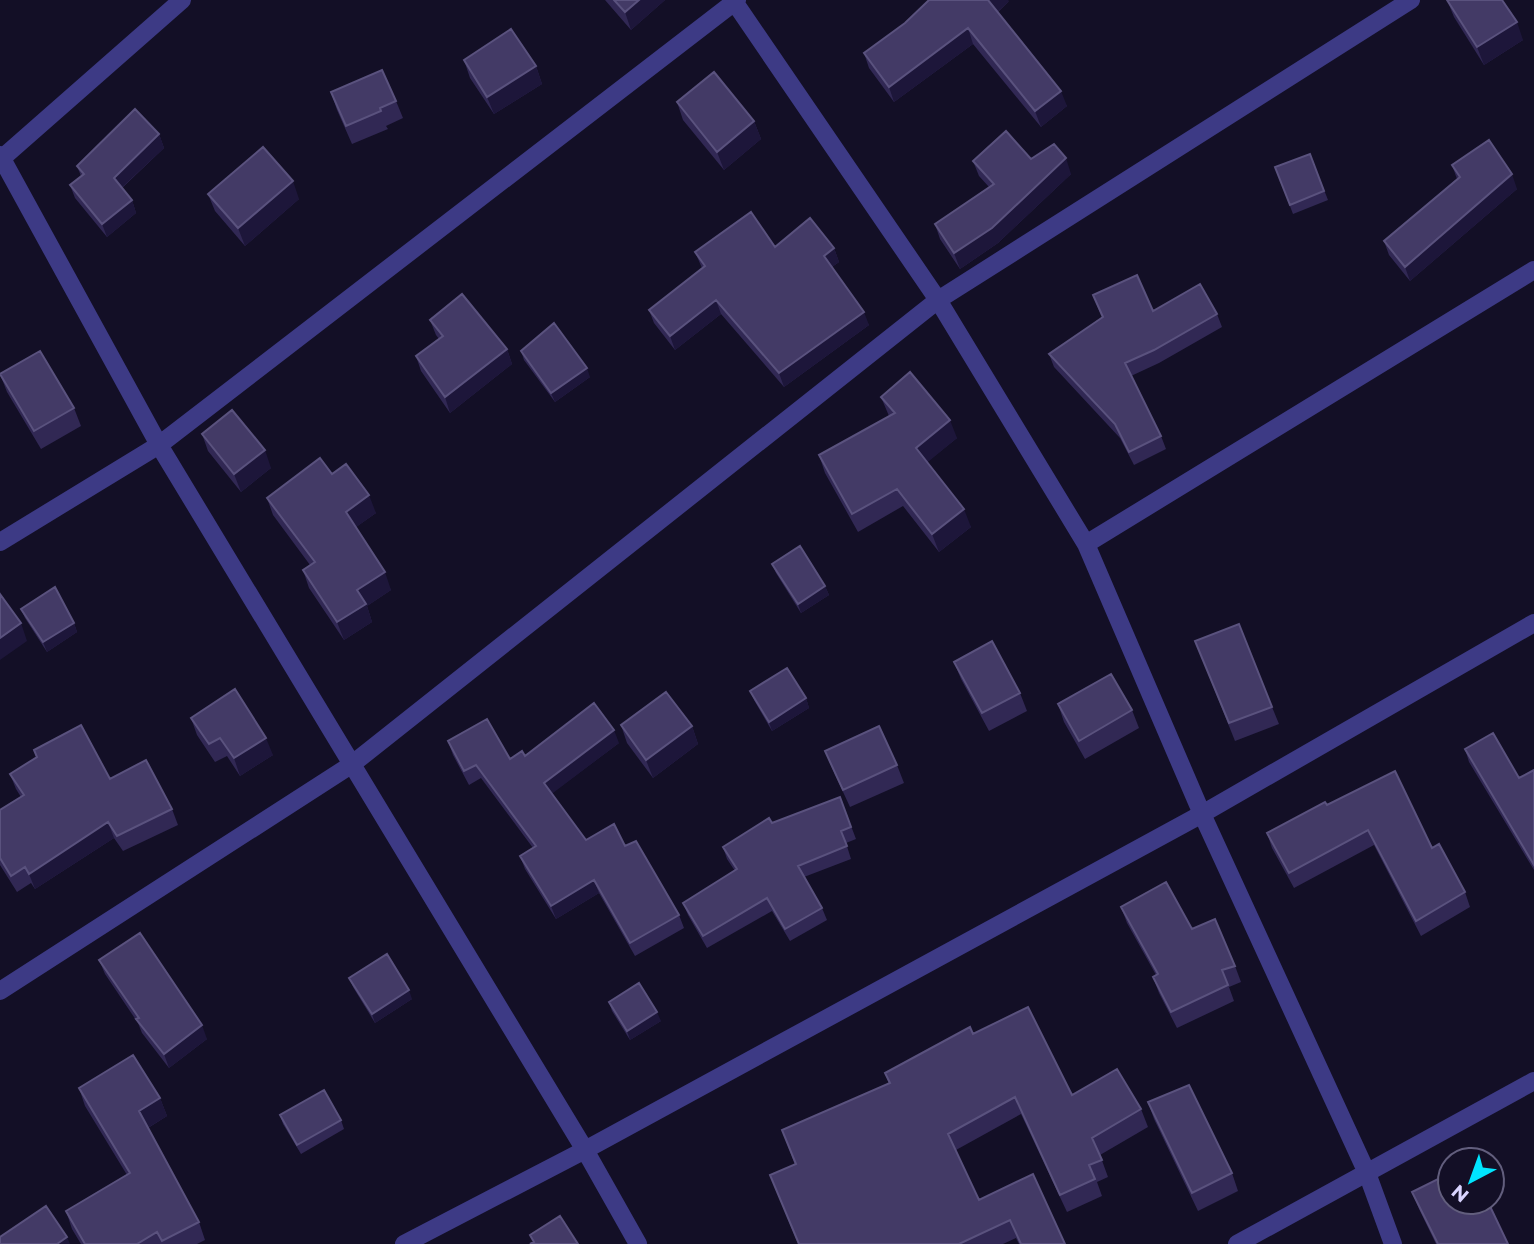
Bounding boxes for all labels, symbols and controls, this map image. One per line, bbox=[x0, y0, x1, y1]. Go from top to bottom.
north arrow bbox=[1436, 1146, 1506, 1216]
text: N bbox=[1447, 1180, 1474, 1207]

